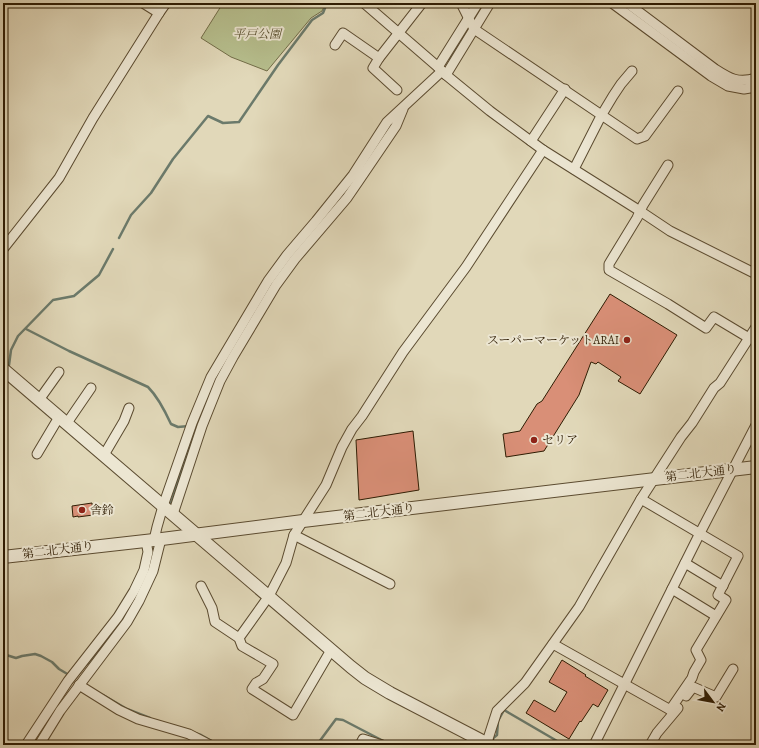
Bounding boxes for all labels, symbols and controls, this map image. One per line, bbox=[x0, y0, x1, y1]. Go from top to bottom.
park label: 平戸公園 bbox=[233, 26, 283, 42]
place label: スーパーマーケットARAI bbox=[487, 332, 619, 348]
marker: スーパーマーケットARAI bbox=[622, 335, 632, 345]
place label: セリア bbox=[542, 432, 578, 448]
marker: セリア bbox=[529, 435, 539, 445]
street label: 第二北大通り bbox=[664, 461, 738, 485]
street label: 第二北大通り bbox=[342, 500, 416, 524]
place label: 舎鈴 bbox=[90, 502, 114, 518]
marker: 舎鈴 bbox=[77, 505, 87, 515]
street label: 第二北大通り bbox=[21, 538, 95, 562]
north arrow bbox=[693, 682, 733, 722]
text: N bbox=[713, 700, 730, 714]

